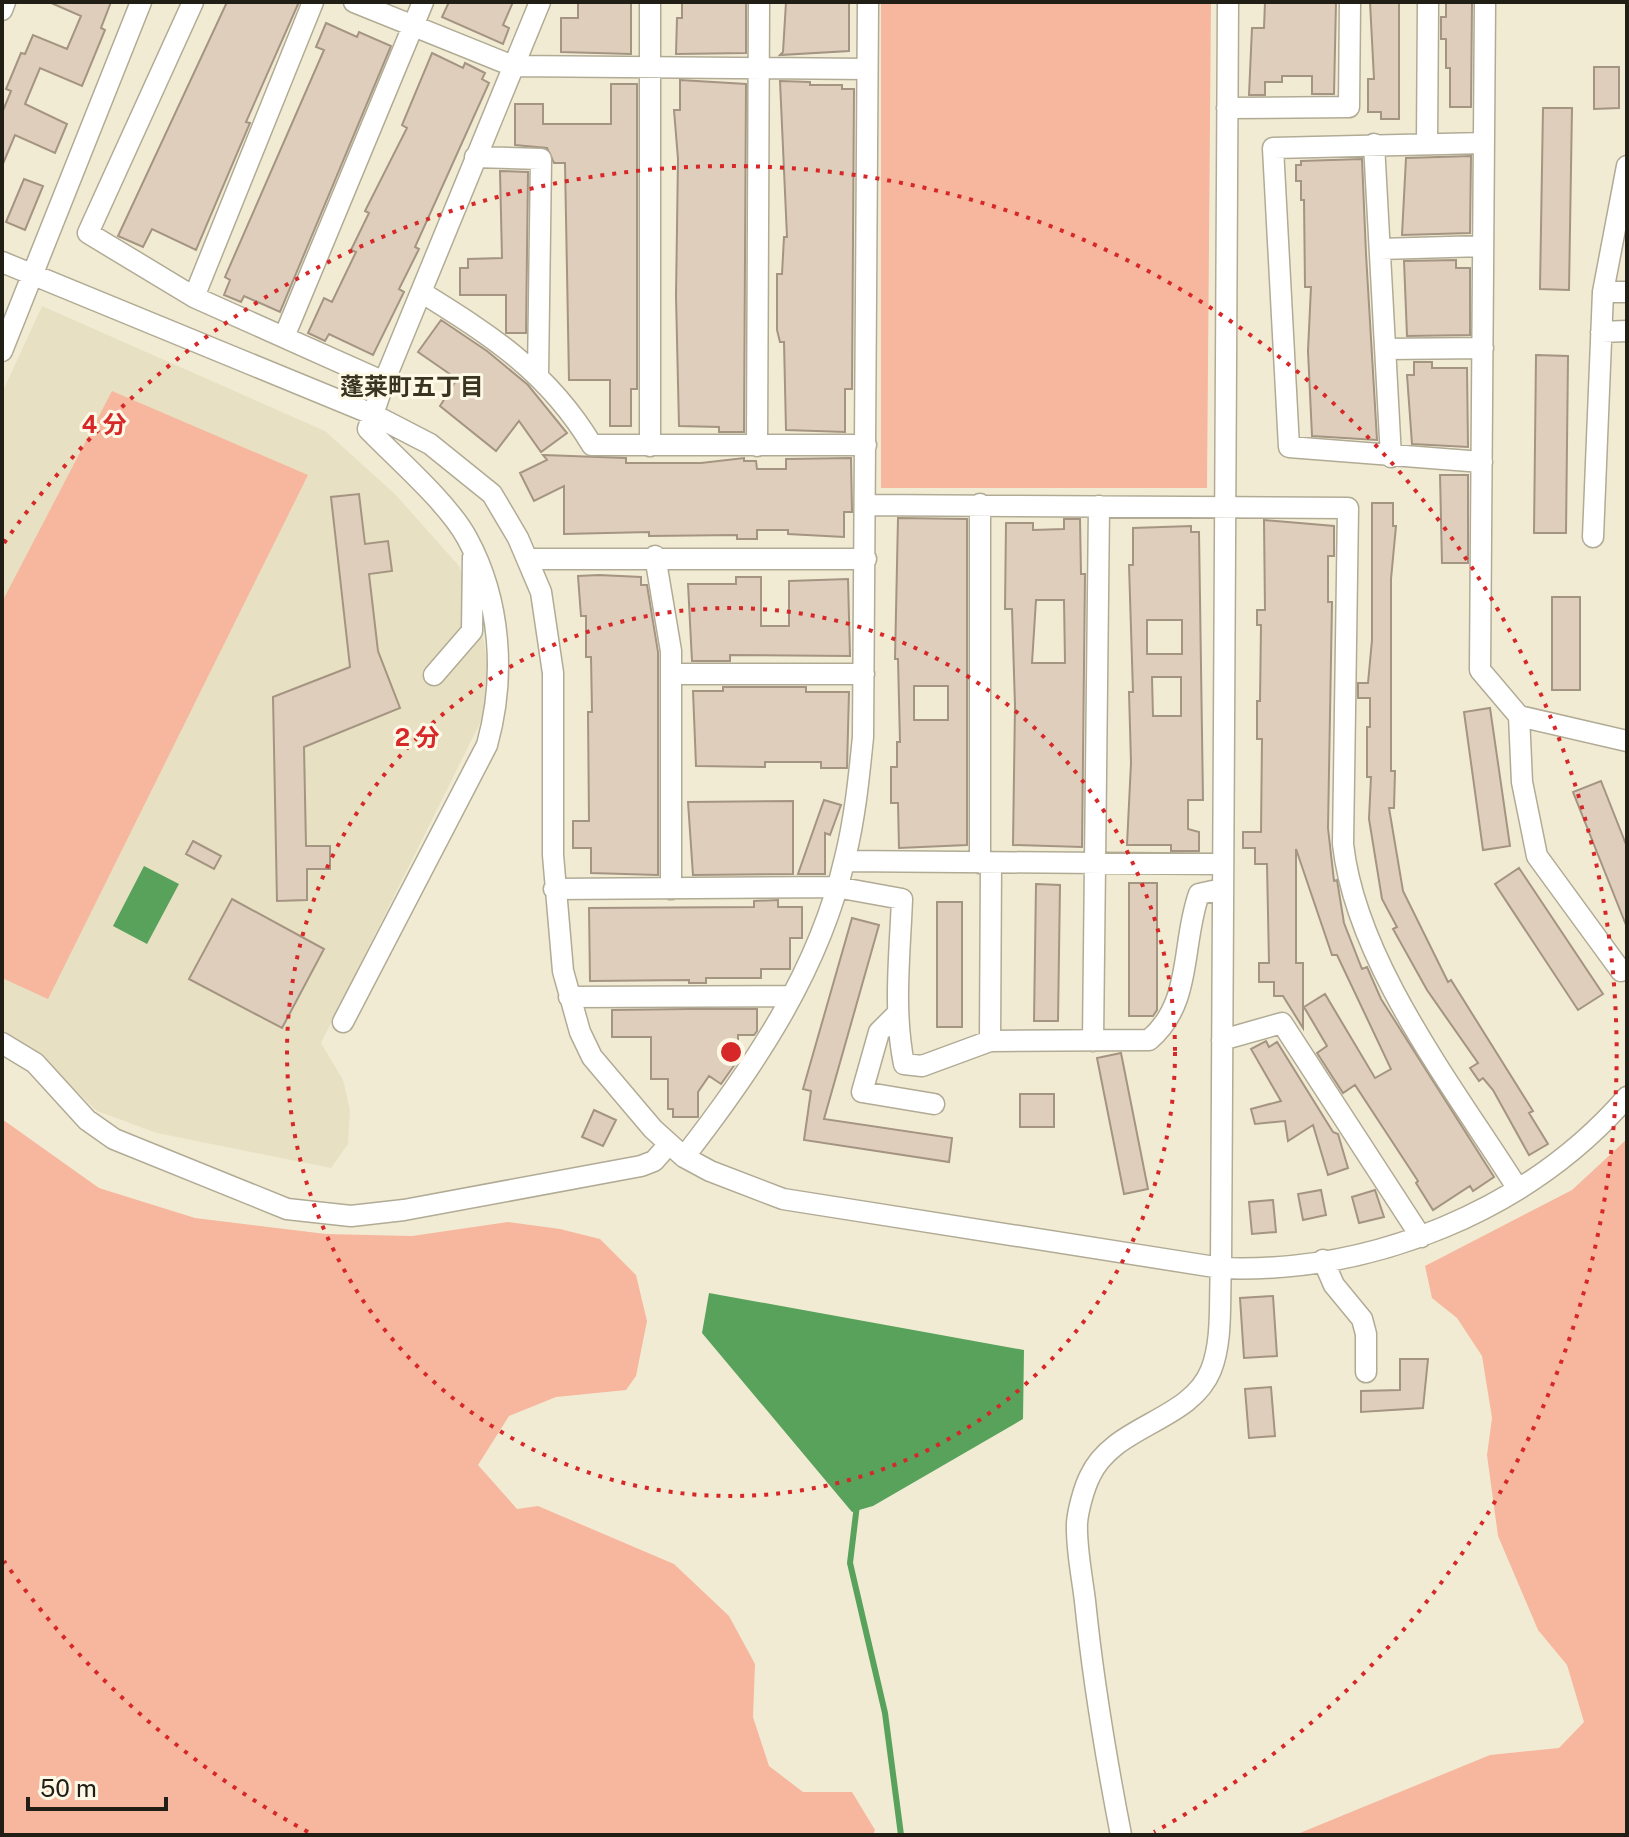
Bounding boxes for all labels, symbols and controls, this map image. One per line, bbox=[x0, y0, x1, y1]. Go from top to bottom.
district label: 蓬莱町五丁目 bbox=[340, 372, 484, 400]
text: 4 分 bbox=[81, 410, 127, 438]
text: 2 分 bbox=[395, 723, 439, 751]
centre of rings bbox=[717, 1038, 745, 1066]
scale bar bbox=[28, 1761, 166, 1811]
text: 50 m bbox=[40, 1774, 97, 1802]

